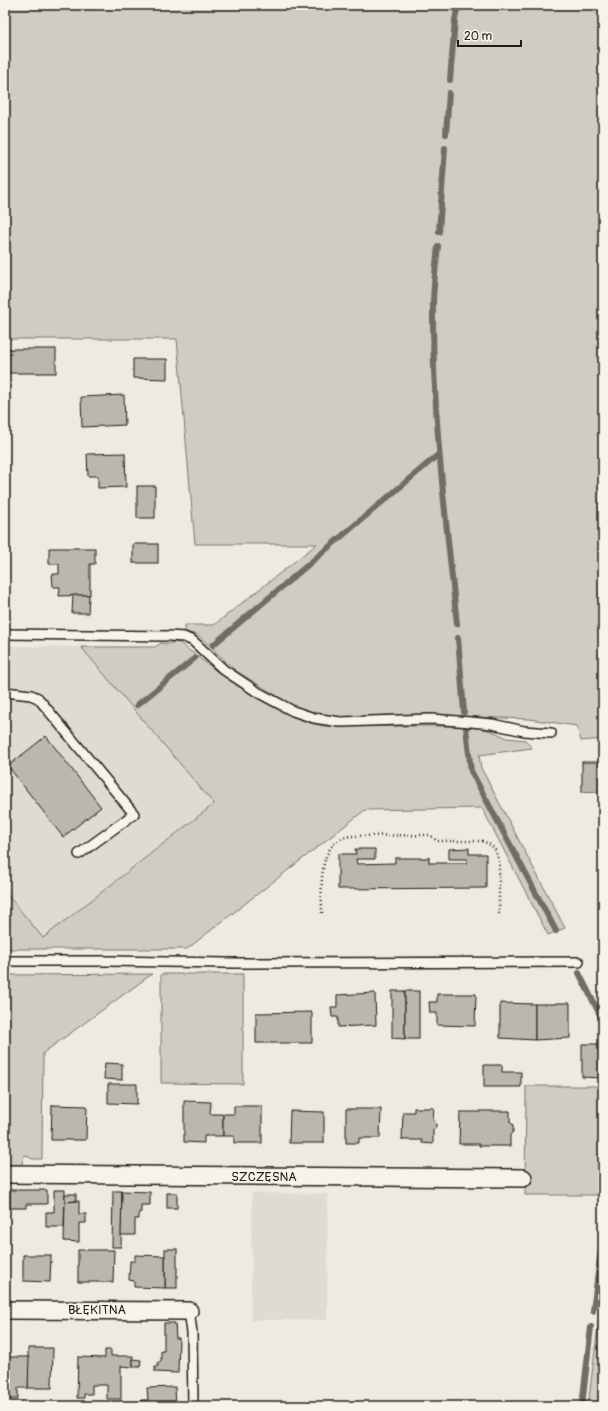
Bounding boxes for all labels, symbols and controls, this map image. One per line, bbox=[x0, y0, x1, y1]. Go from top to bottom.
scale bar bbox=[458, 22, 521, 48]
text: 20 m bbox=[464, 29, 493, 44]
street label: SZCZĘSNA bbox=[231, 1169, 297, 1185]
street label: BŁĘKITNA bbox=[68, 1302, 127, 1318]

